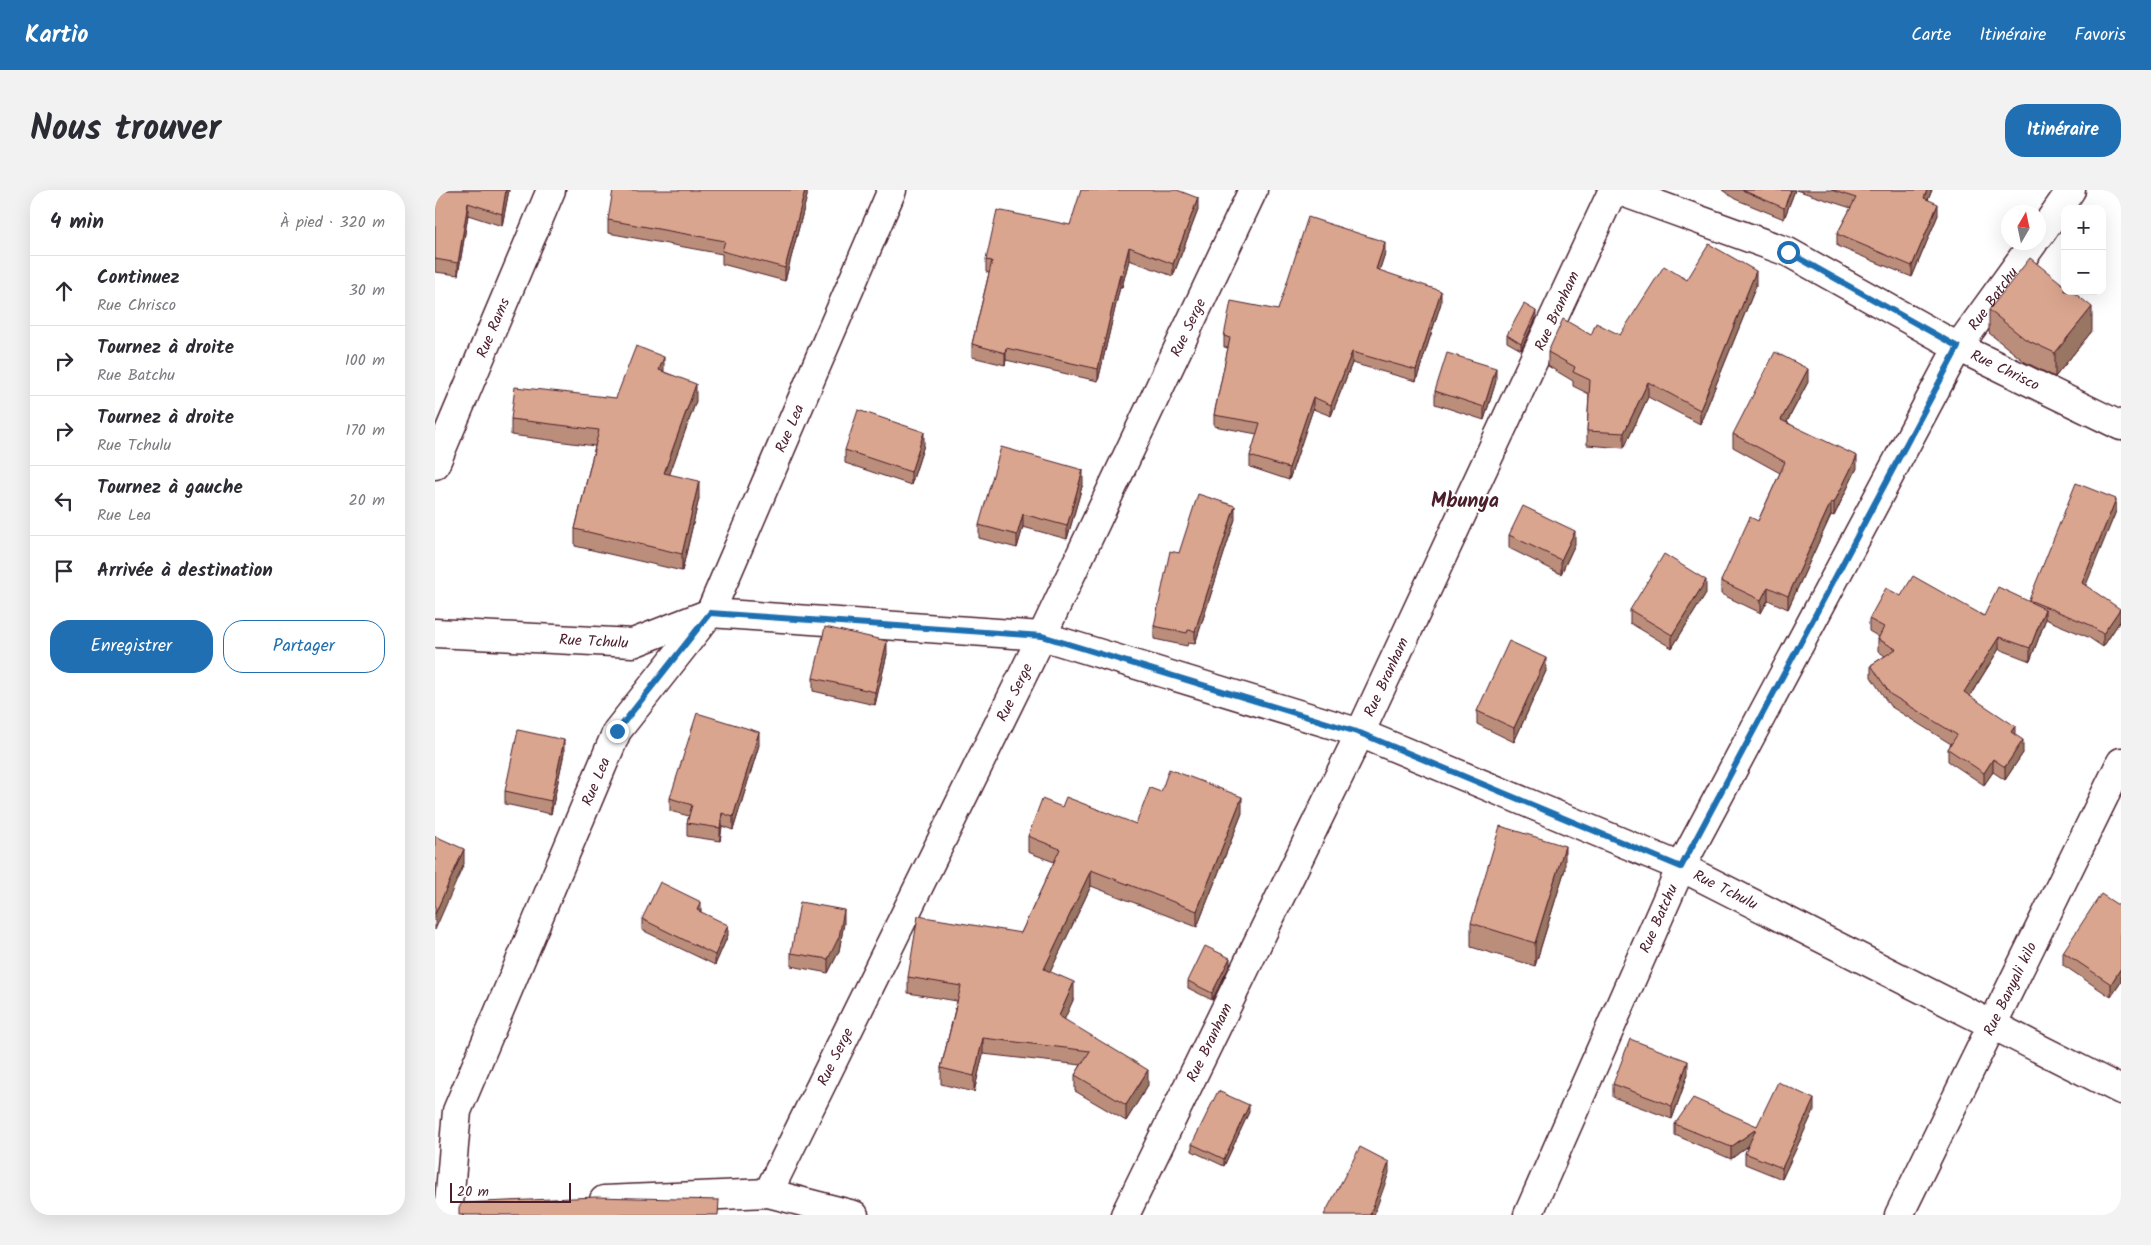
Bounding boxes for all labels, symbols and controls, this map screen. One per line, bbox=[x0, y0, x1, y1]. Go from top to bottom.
text: Kartio bbox=[25, 16, 88, 55]
text: Carte bbox=[1911, 21, 1951, 50]
text: Itinéraire bbox=[1979, 21, 2046, 50]
text: Favoris bbox=[2074, 21, 2126, 50]
text: Nous trouver bbox=[30, 102, 221, 158]
button: Itinéraire bbox=[2005, 104, 2121, 157]
north arrow bbox=[2001, 205, 2046, 250]
map controls bbox=[2061, 205, 2106, 295]
button: + bbox=[2061, 205, 2106, 250]
text: 4 min bbox=[50, 206, 104, 239]
text: À pied · 320 m bbox=[280, 210, 385, 235]
route start bbox=[1777, 241, 1800, 264]
button: − bbox=[2061, 250, 2106, 295]
text: Continuez bbox=[97, 263, 180, 293]
street label: Rue Batchu bbox=[1963, 263, 2025, 336]
street label: Rue Branham bbox=[1529, 267, 1587, 355]
icon: ahead bbox=[50, 277, 78, 305]
text: 30 m bbox=[349, 278, 385, 303]
text: Rue Chrisco bbox=[97, 293, 176, 318]
street label: Rue Rams bbox=[471, 294, 517, 362]
street label: Rue Serge bbox=[1165, 294, 1213, 361]
text: Tournez à droite bbox=[97, 333, 234, 363]
street label: Rue Chrisco bbox=[1966, 344, 2044, 398]
icon: right bbox=[50, 347, 78, 375]
text: 100 m bbox=[345, 348, 385, 373]
text: Rue Batchu bbox=[97, 363, 175, 388]
street label: Rue Lea bbox=[769, 401, 811, 457]
text: Tournez à droite bbox=[97, 403, 234, 433]
icon: right bbox=[50, 417, 78, 445]
text: 170 m bbox=[345, 418, 385, 443]
text: Rue Tchulu bbox=[97, 433, 171, 458]
text: Tournez à gauche bbox=[97, 473, 243, 503]
district label: Mbunya bbox=[1431, 486, 1499, 518]
icon: left bbox=[50, 487, 78, 515]
text: 20 m bbox=[349, 488, 385, 513]
text: Rue Lea bbox=[97, 503, 151, 528]
text: Arrivée à destination bbox=[97, 556, 273, 586]
icon: arrive bbox=[50, 557, 78, 585]
button: Enregistrer bbox=[50, 620, 213, 673]
button: Partager bbox=[223, 620, 385, 673]
street label: Rue Tchulu bbox=[558, 628, 629, 656]
street label: Rue Branham bbox=[1358, 634, 1416, 721]
street label: Rue Serge bbox=[991, 659, 1040, 726]
route end bbox=[606, 720, 629, 743]
street label: Rue Lea bbox=[576, 754, 618, 810]
street label: Rue Tchulu bbox=[1689, 864, 1762, 917]
street label: Rue Batchu bbox=[1634, 880, 1685, 957]
street label: Rue Banyali kilo bbox=[1978, 938, 2044, 1040]
street label: Rue Branham bbox=[1181, 999, 1240, 1086]
street label: Rue Serge bbox=[811, 1024, 861, 1090]
scale bar bbox=[450, 1180, 571, 1203]
text: 20 m bbox=[457, 1181, 489, 1203]

